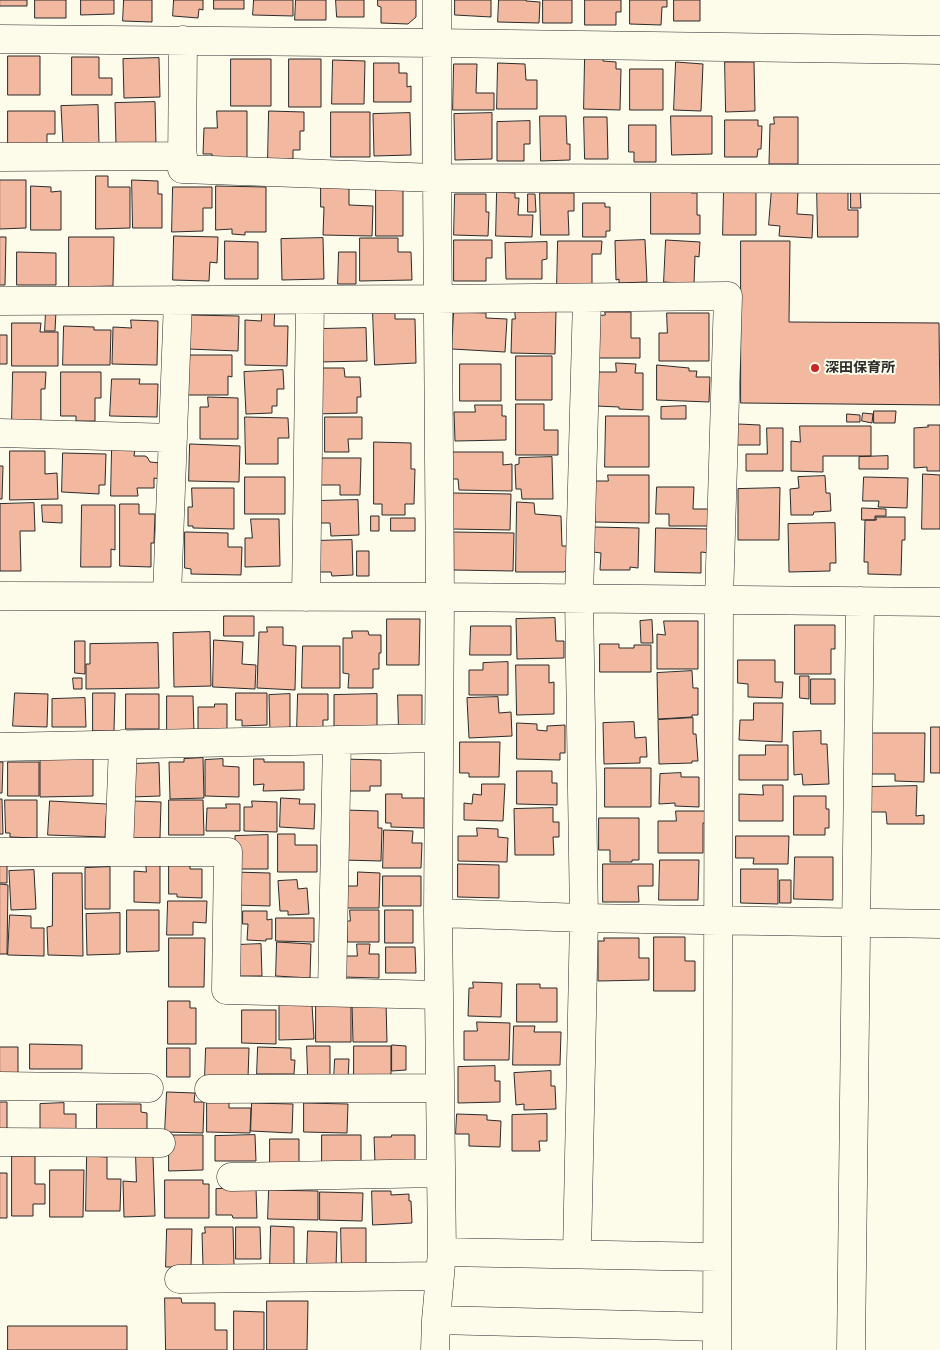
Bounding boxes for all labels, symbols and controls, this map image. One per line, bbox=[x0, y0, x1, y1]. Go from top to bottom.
place label: 深田保育所 bbox=[825, 360, 895, 376]
marker: 深田保育所 bbox=[809, 362, 821, 374]

